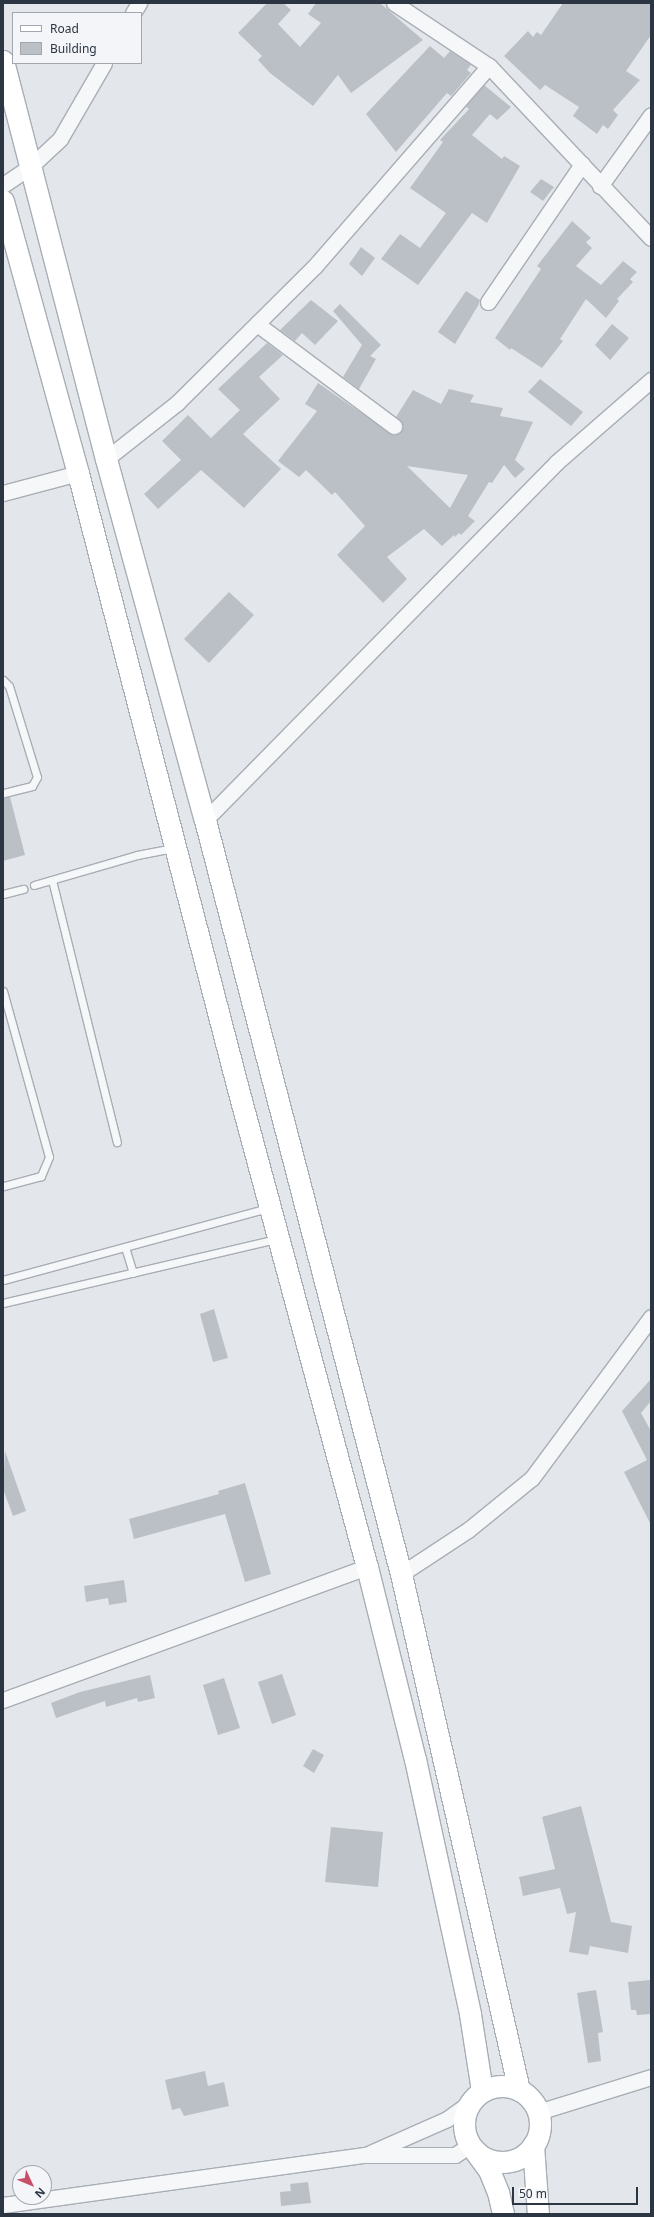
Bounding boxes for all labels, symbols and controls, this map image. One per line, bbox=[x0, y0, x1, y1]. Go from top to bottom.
legend bbox=[12, 12, 142, 64]
text: Road bbox=[50, 20, 79, 37]
text: Building bbox=[50, 40, 97, 57]
north arrow bbox=[12, 2165, 52, 2205]
scale bar bbox=[514, 2179, 640, 2205]
text: N bbox=[32, 2185, 49, 2201]
text: 50 m bbox=[519, 2185, 547, 2202]

